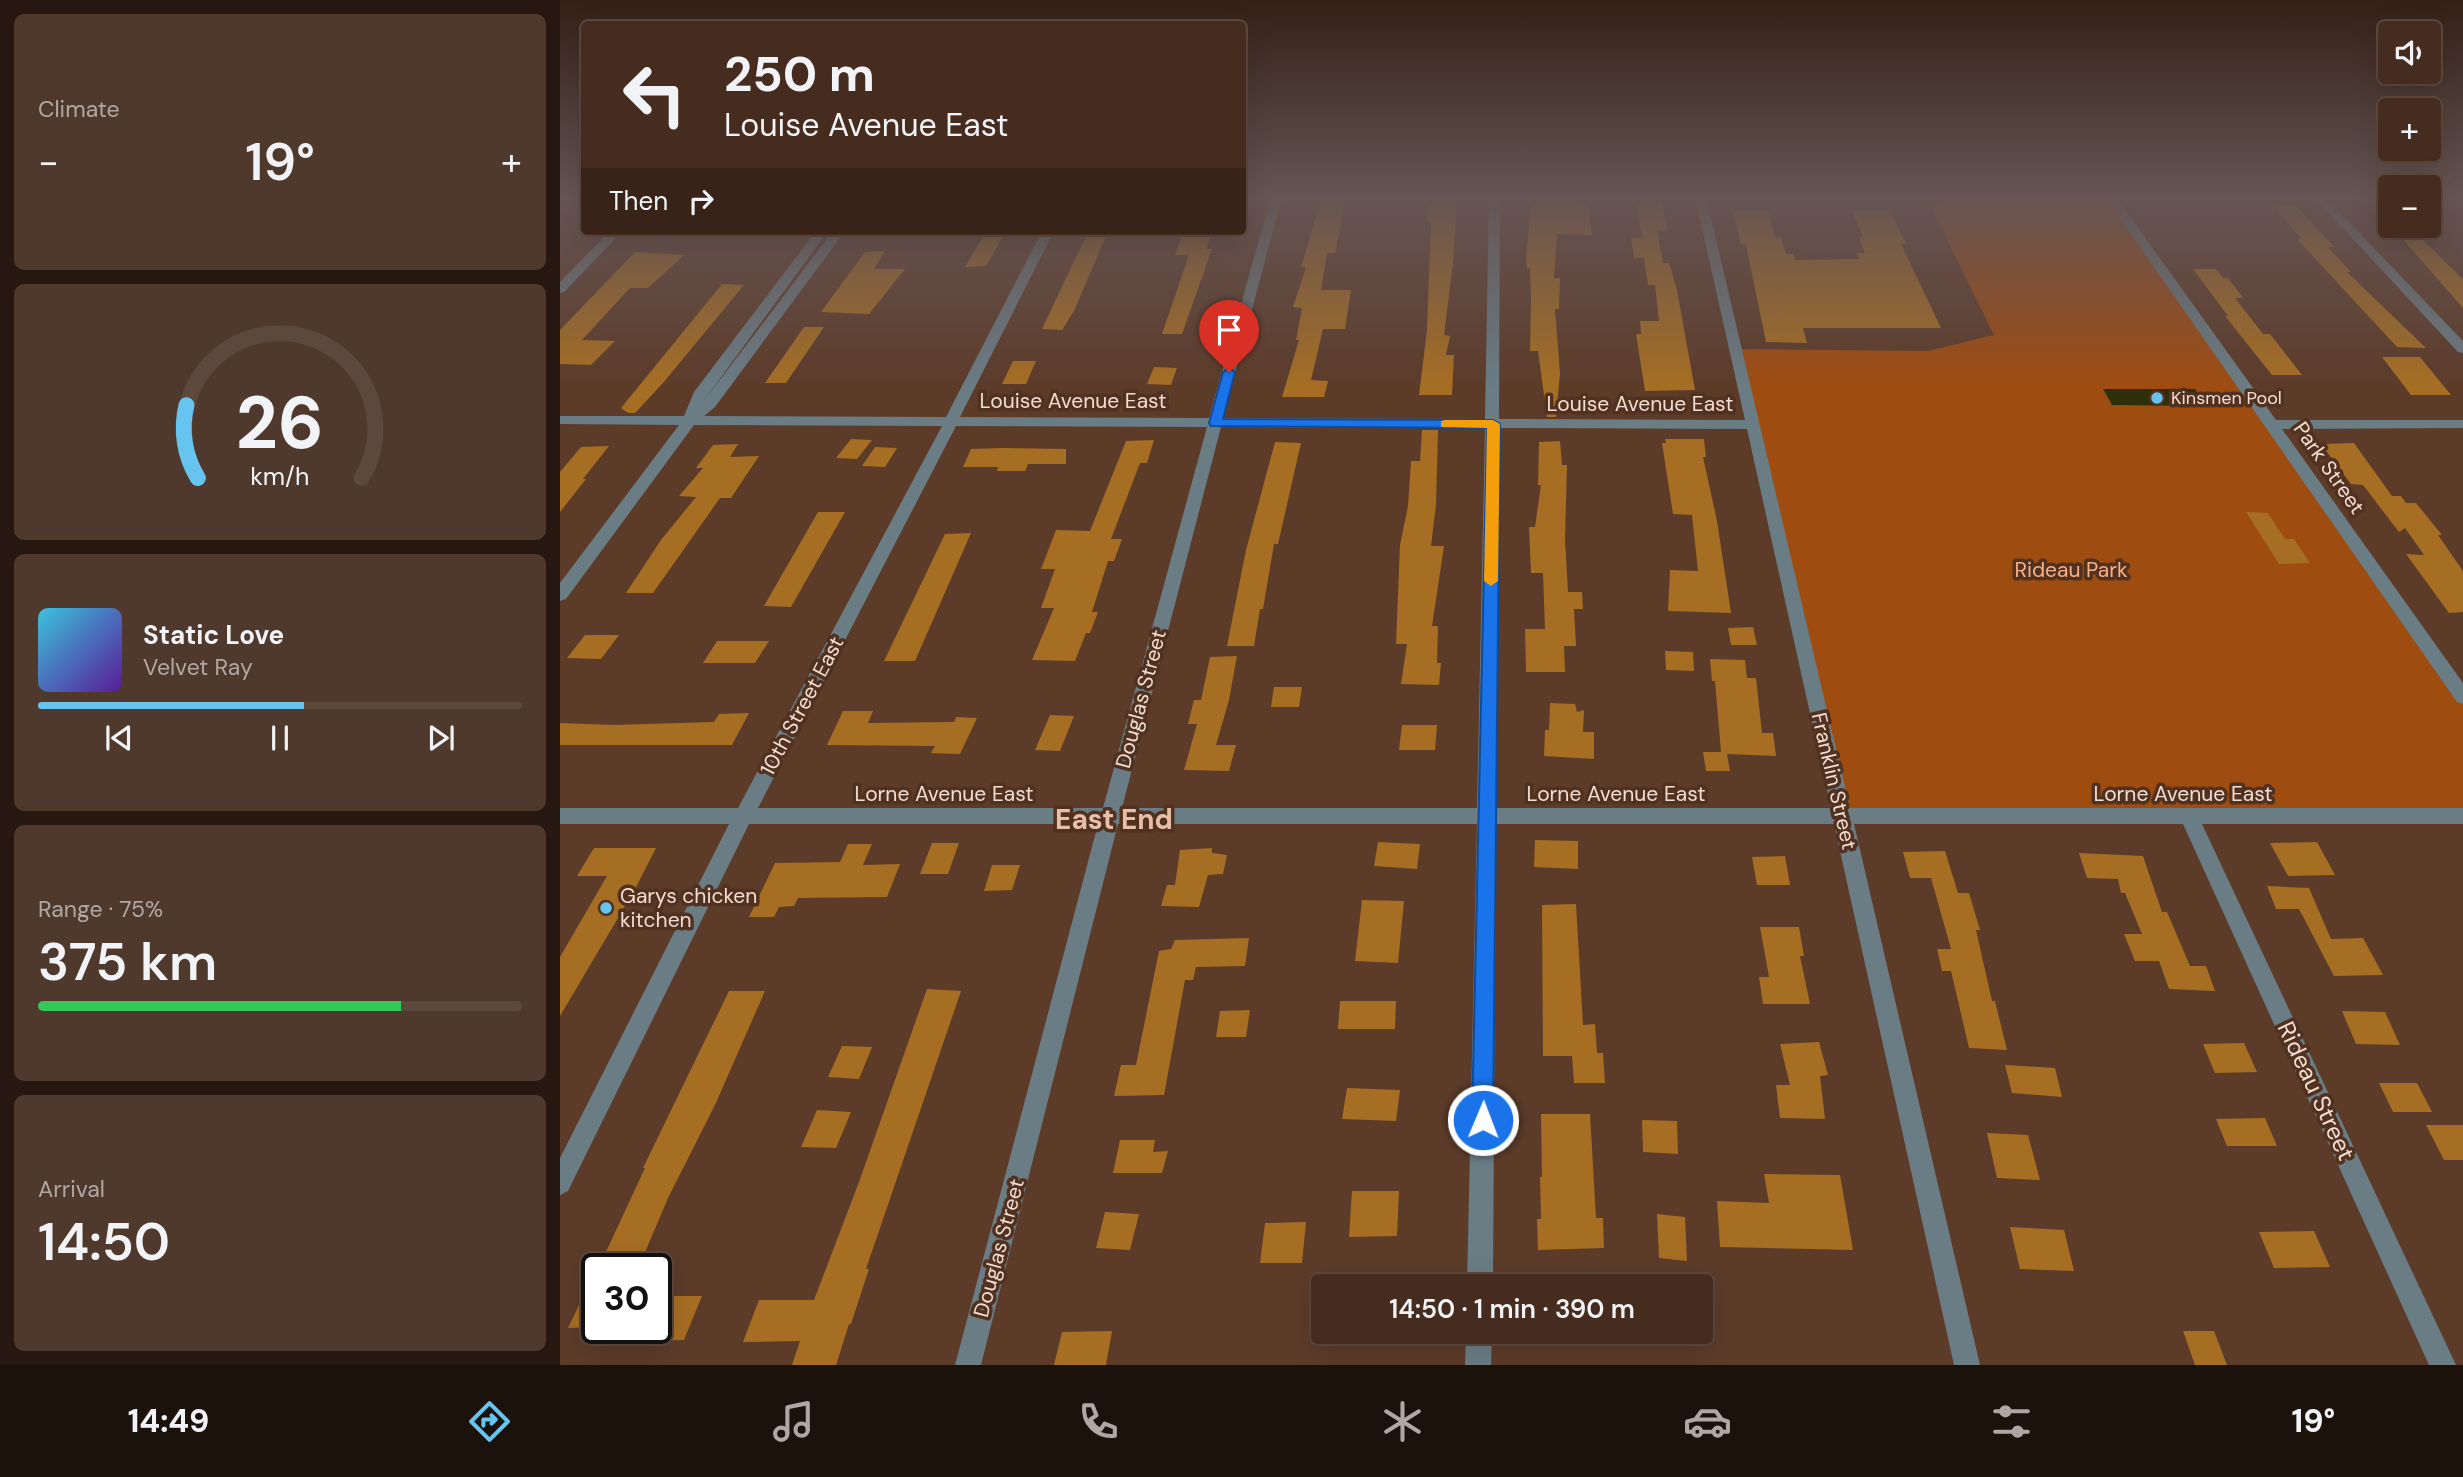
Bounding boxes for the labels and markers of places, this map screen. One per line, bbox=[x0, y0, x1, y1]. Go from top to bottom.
pin bbox=[1199, 300, 1259, 372]
place label: Kinsmen Pool bbox=[2171, 386, 2282, 410]
marker: Kinsmen Pool bbox=[2149, 390, 2165, 406]
place label: Garys chicken kitchen bbox=[620, 882, 757, 934]
marker: Garys chicken kitchen bbox=[598, 900, 614, 916]

